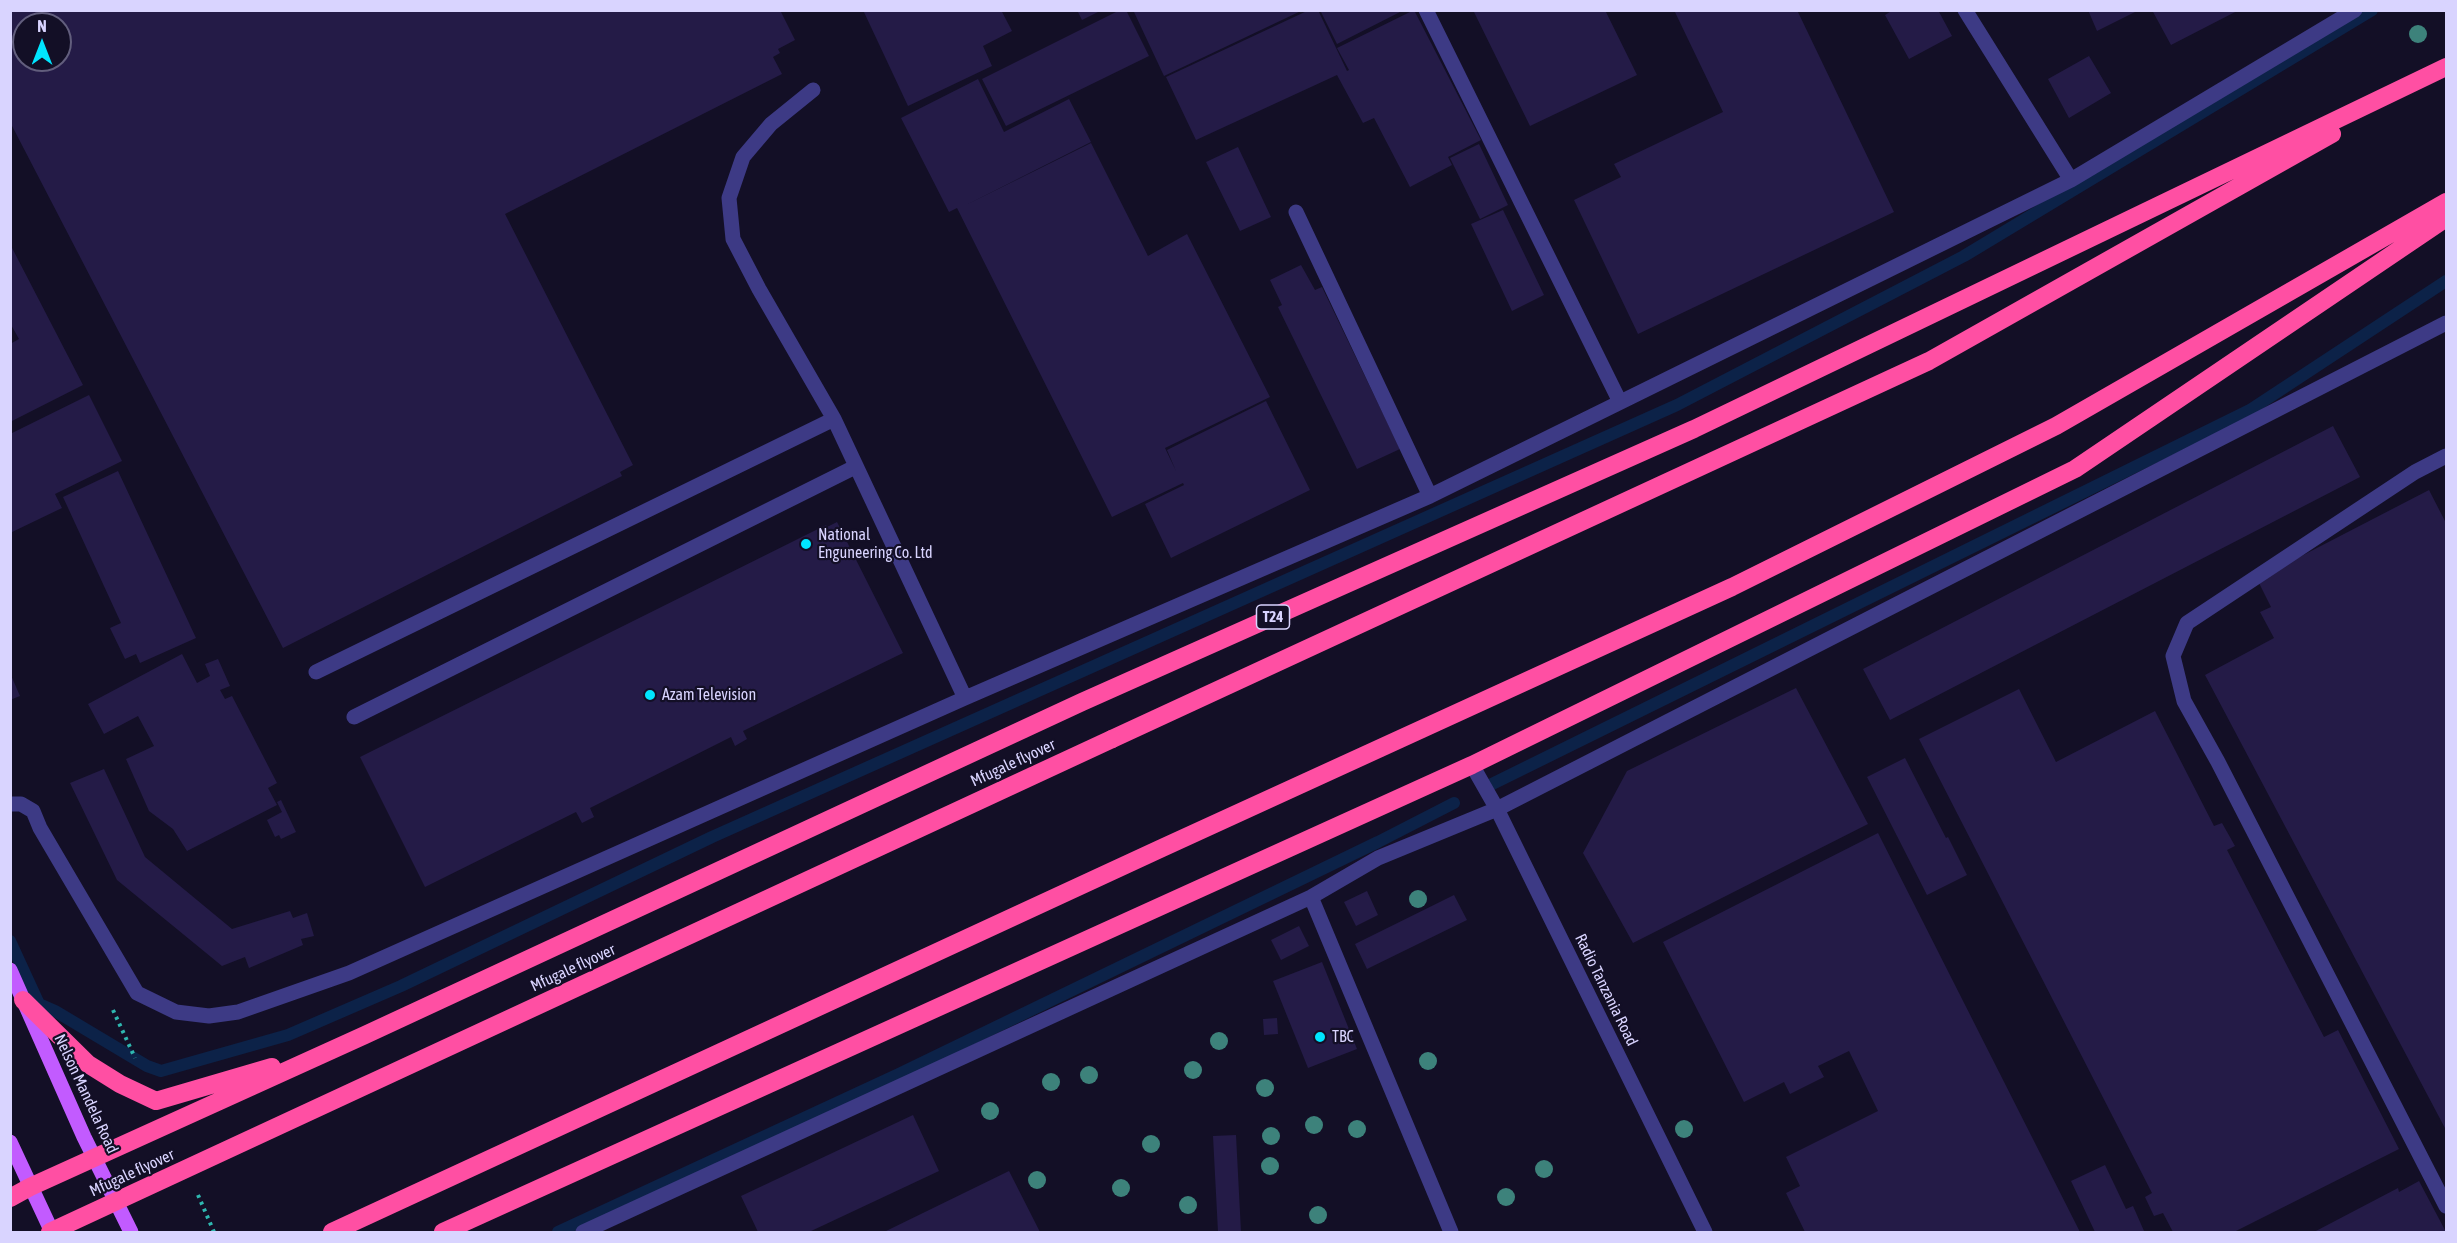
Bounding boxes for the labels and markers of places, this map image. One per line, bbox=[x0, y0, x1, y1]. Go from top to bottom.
place label: National Enguneering Co. Ltd bbox=[818, 525, 933, 563]
marker: National Enguneering Co. Ltd bbox=[799, 537, 813, 551]
place label: Azam Television bbox=[662, 685, 756, 705]
marker: Azam Television bbox=[643, 688, 657, 702]
place label: TBC bbox=[1332, 1027, 1354, 1047]
marker: TBC bbox=[1313, 1030, 1327, 1044]

